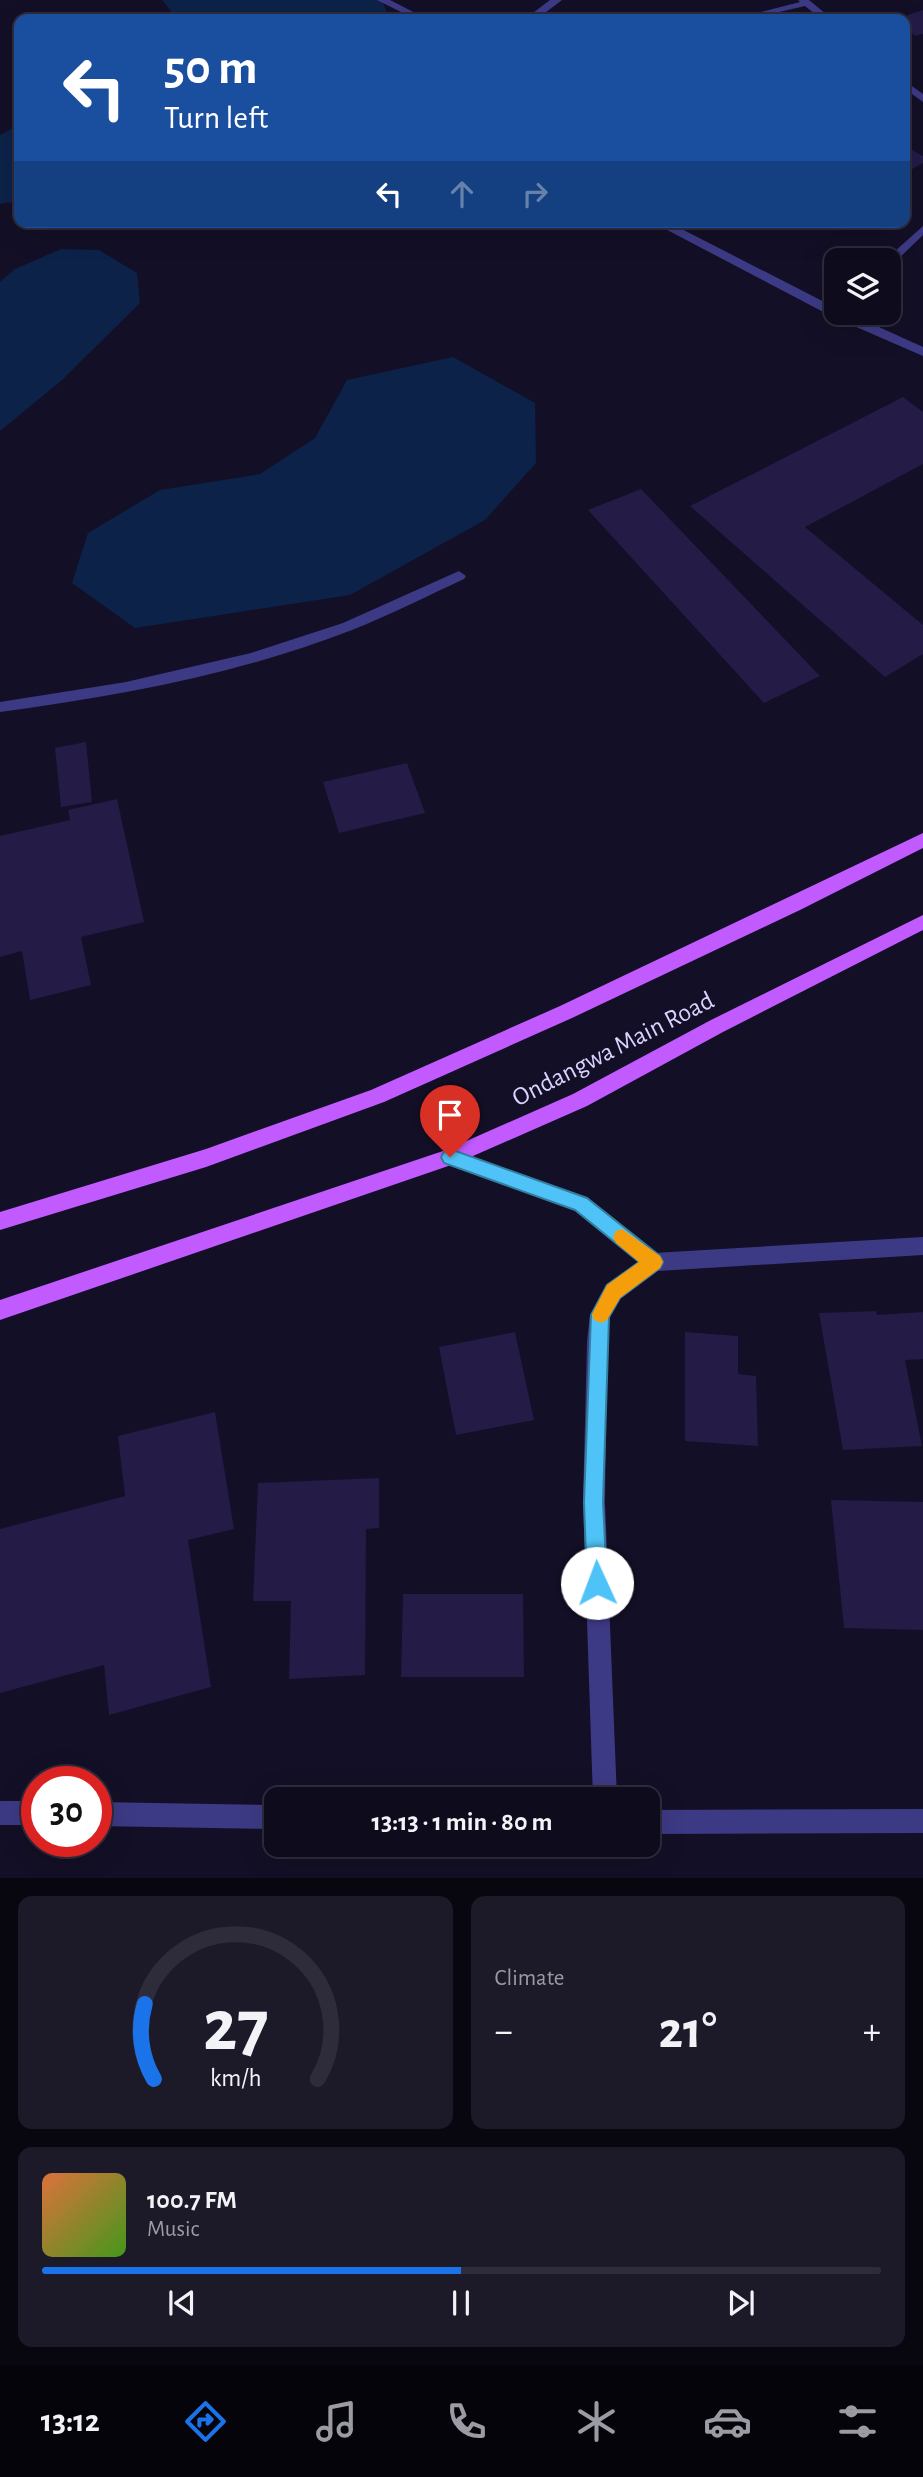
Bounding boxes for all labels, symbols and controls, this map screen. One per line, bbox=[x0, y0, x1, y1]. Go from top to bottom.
icon: left bbox=[49, 42, 140, 133]
text: 50 m bbox=[164, 44, 258, 93]
text: Turn left bbox=[164, 102, 268, 134]
icon: left bbox=[370, 175, 408, 213]
icon: ahead bbox=[443, 175, 481, 213]
icon: right bbox=[516, 175, 554, 213]
map controls bbox=[824, 248, 901, 325]
button: layers bbox=[824, 248, 901, 325]
street label: Ondangwa Main Road bbox=[508, 987, 718, 1111]
pin bbox=[420, 1085, 480, 1157]
icon: arrive bbox=[431, 1096, 469, 1134]
position arrow bbox=[560, 1546, 634, 1620]
speed limit sign: 30 bbox=[21, 1766, 112, 1857]
text: 13:13 · 1 min · 80 m bbox=[372, 1809, 552, 1835]
text: Climate bbox=[495, 1967, 564, 1990]
text: 27 bbox=[202, 1991, 268, 2064]
text: 21° bbox=[659, 2005, 717, 2057]
text: − bbox=[495, 2013, 513, 2051]
text: + bbox=[863, 2013, 881, 2051]
text: km/h bbox=[209, 2065, 261, 2090]
text: 100.7 FM bbox=[147, 2187, 237, 2213]
text: Music bbox=[147, 2218, 199, 2241]
icon: previous bbox=[163, 2284, 201, 2322]
icon: pause bbox=[442, 2284, 480, 2322]
icon: next bbox=[722, 2284, 760, 2322]
icon: directions bbox=[181, 2397, 230, 2446]
icon: music bbox=[312, 2397, 361, 2446]
icon: phone bbox=[442, 2397, 491, 2446]
icon: climate bbox=[572, 2397, 621, 2446]
icon: car bbox=[703, 2397, 752, 2446]
icon: filters bbox=[833, 2397, 882, 2446]
text: 13:12 bbox=[41, 2405, 100, 2437]

